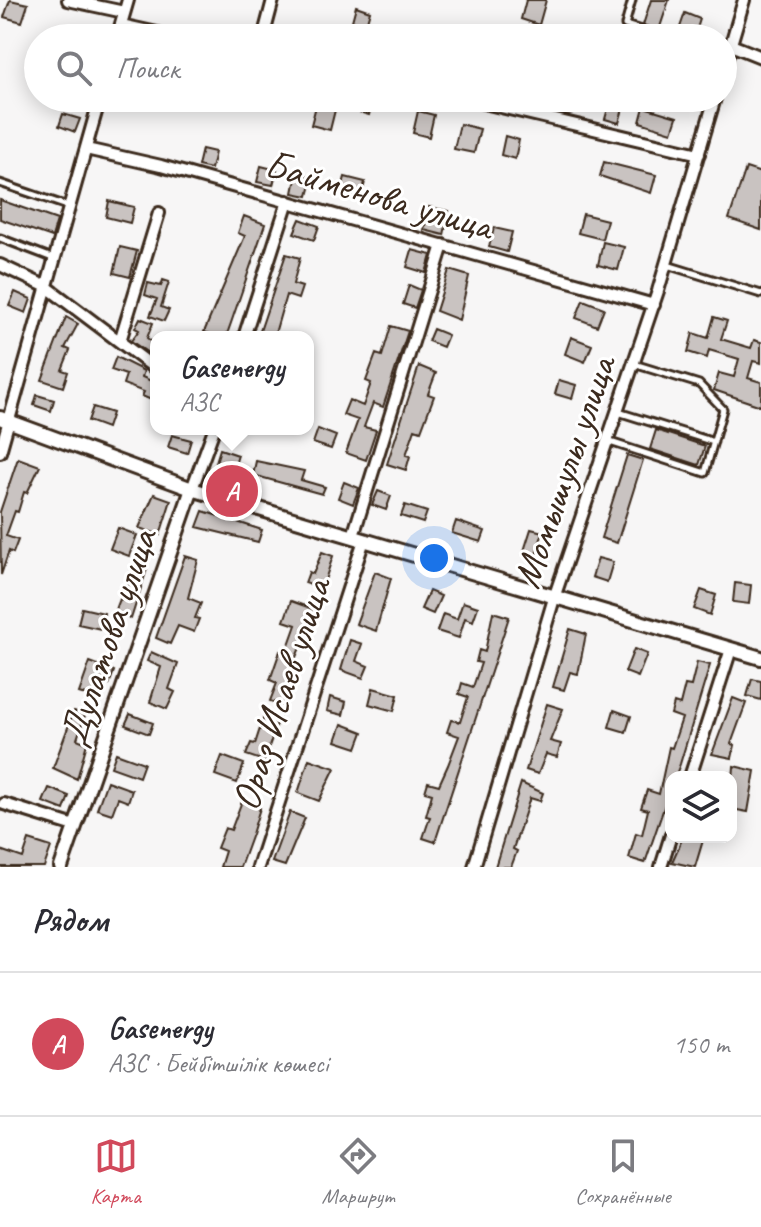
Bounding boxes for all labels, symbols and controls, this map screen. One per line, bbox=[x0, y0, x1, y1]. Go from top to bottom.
search box bbox=[24, 24, 737, 112]
icon: search bbox=[52, 46, 96, 90]
text: Поиск bbox=[116, 49, 179, 87]
street label: Байменова улица bbox=[260, 139, 501, 252]
popup bbox=[150, 331, 314, 435]
street label: Момышулы улица bbox=[501, 347, 628, 595]
text: Gasenergy bbox=[180, 348, 284, 386]
text: АЗС bbox=[180, 386, 219, 419]
pin: A bbox=[206, 461, 258, 521]
street label: Дулатова улица bbox=[48, 520, 169, 752]
your location bbox=[414, 538, 454, 578]
street label: Ораз Исаев улица bbox=[220, 569, 343, 816]
map controls bbox=[665, 771, 737, 843]
button: layers bbox=[665, 771, 737, 843]
text: Рядом bbox=[32, 898, 108, 941]
text: Gasenergy bbox=[108, 1009, 212, 1047]
text: A bbox=[51, 1028, 65, 1061]
text: 150 m bbox=[673, 1028, 729, 1061]
text: АЗС · Бейбітшілік көшесі bbox=[108, 1047, 329, 1080]
tab: Карта bbox=[90, 1134, 141, 1210]
tab: Маршрут bbox=[322, 1134, 394, 1210]
tab: Сохранённые bbox=[575, 1134, 671, 1210]

